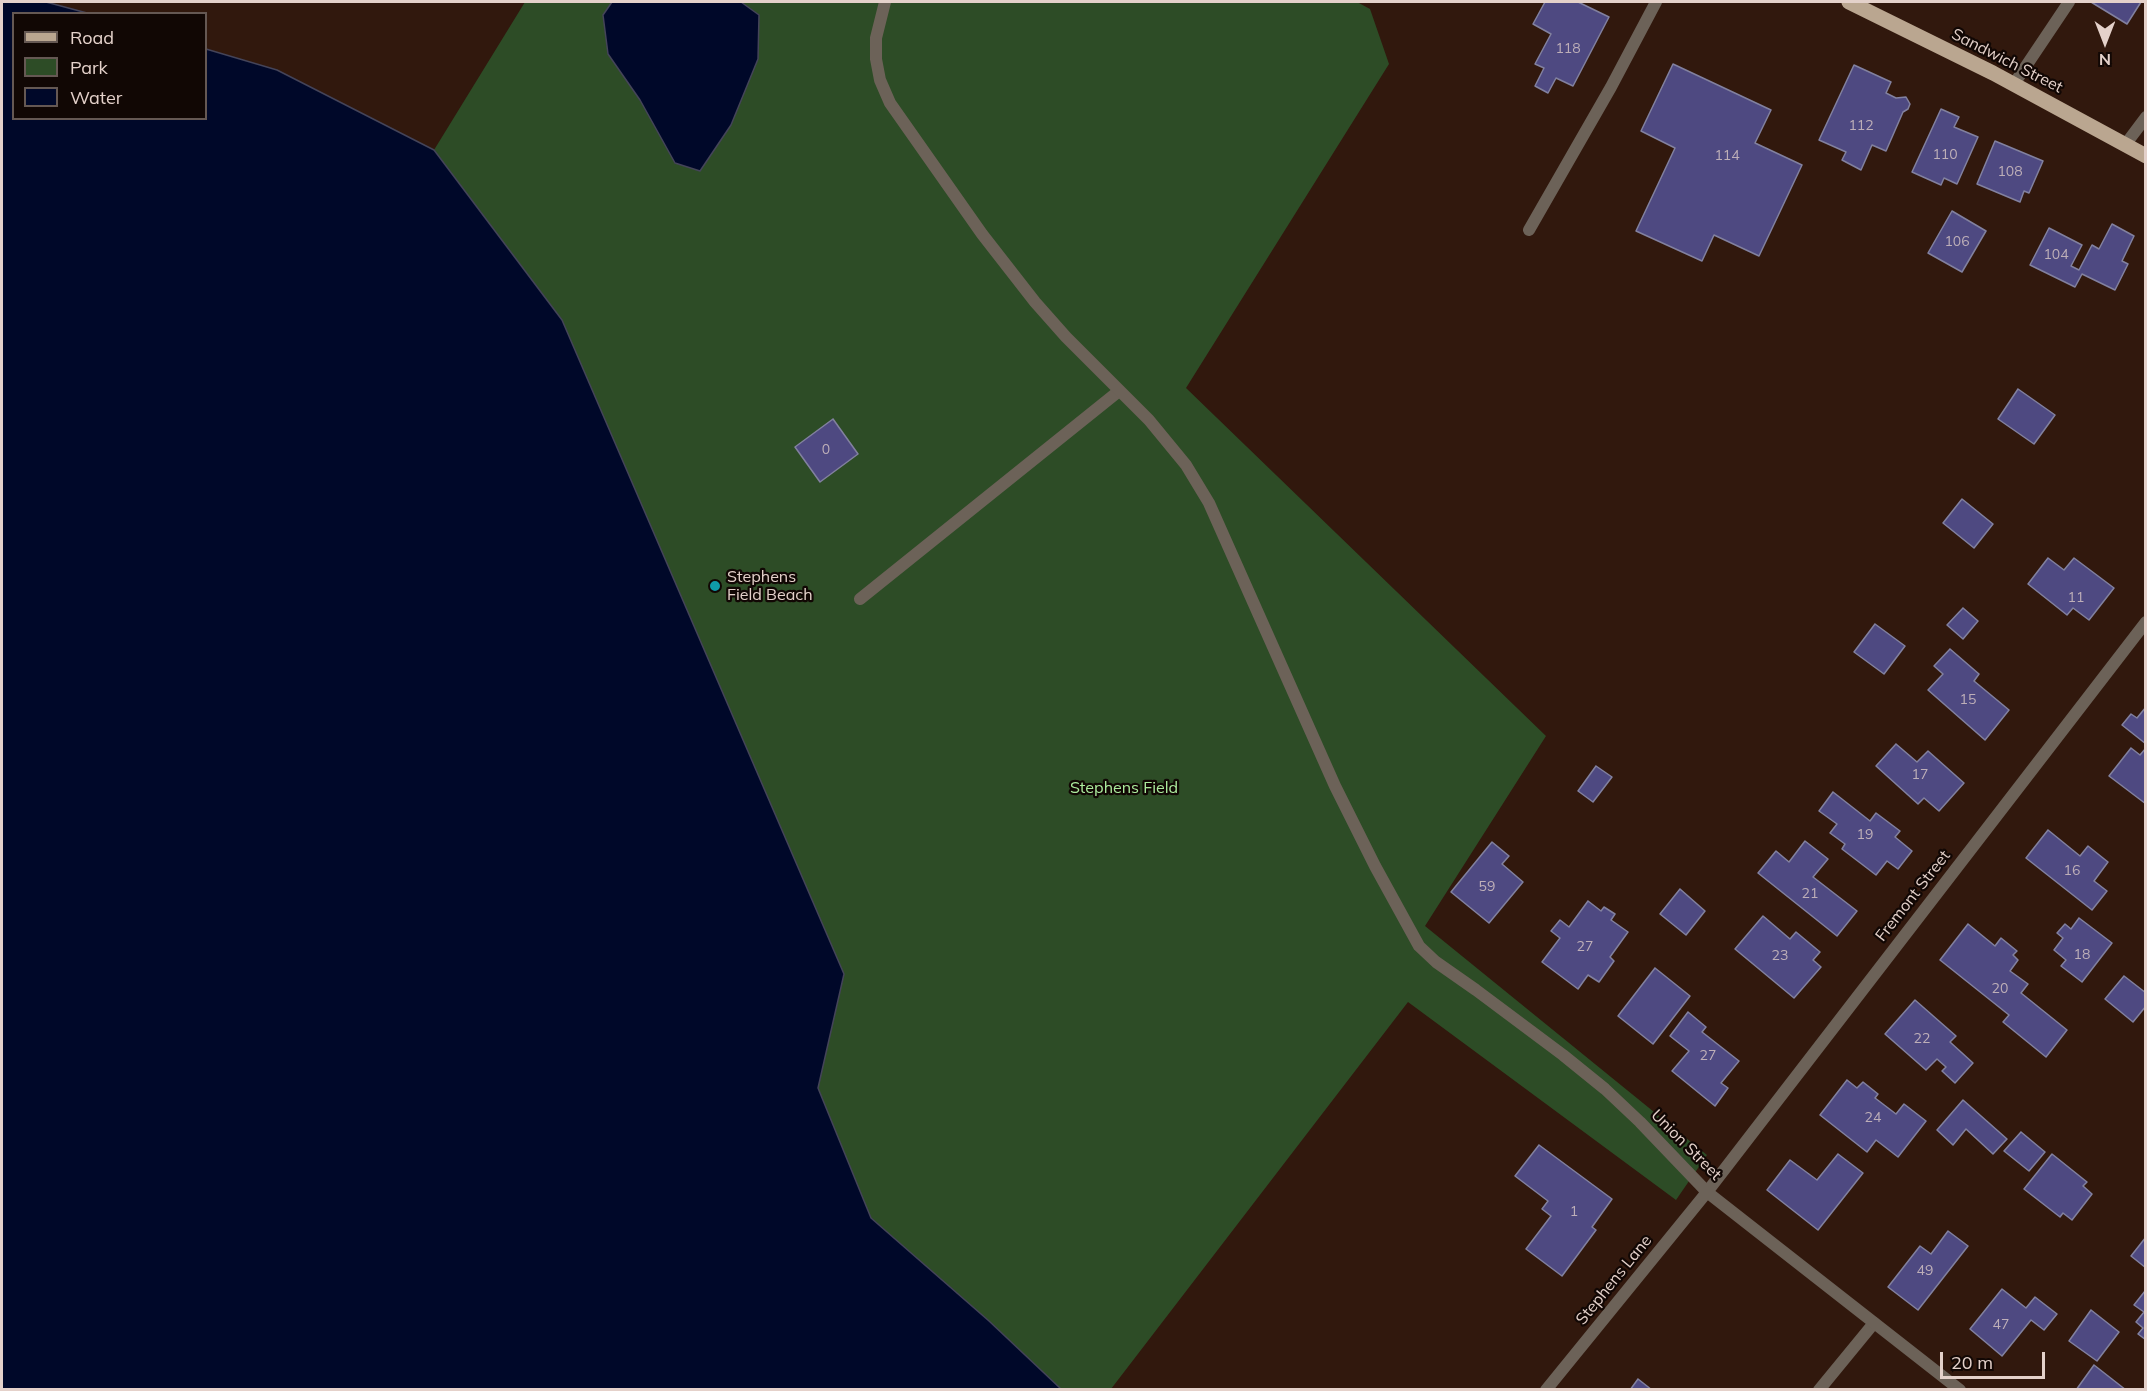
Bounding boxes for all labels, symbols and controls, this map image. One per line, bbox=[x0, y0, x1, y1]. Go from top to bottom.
legend bbox=[12, 12, 207, 120]
north arrow bbox=[2075, 12, 2135, 72]
street label: Sandwich Street bbox=[1948, 25, 2066, 97]
text: Road bbox=[70, 26, 114, 49]
house number: 118 bbox=[1555, 41, 1581, 57]
text: N bbox=[2099, 50, 2111, 70]
text: Park bbox=[70, 56, 108, 79]
text: Water bbox=[70, 86, 122, 109]
house number: 112 bbox=[1848, 118, 1874, 134]
house number: 110 bbox=[1932, 147, 1958, 163]
house number: 114 bbox=[1714, 148, 1740, 164]
house number: 108 bbox=[1997, 164, 2023, 180]
house number: 106 bbox=[1944, 234, 1970, 250]
house number: 104 bbox=[2043, 247, 2069, 263]
house number: 0 bbox=[822, 442, 830, 458]
place label: Stephens Field Beach bbox=[727, 567, 813, 605]
marker: Stephens Field Beach bbox=[708, 579, 722, 593]
house number: 11 bbox=[2068, 590, 2084, 606]
house number: 15 bbox=[1960, 692, 1976, 708]
house number: 17 bbox=[1912, 767, 1928, 783]
park label: Stephens Field bbox=[1070, 778, 1178, 798]
house number: 19 bbox=[1857, 827, 1873, 843]
street label: Fremont Street bbox=[1872, 847, 1954, 945]
house number: 16 bbox=[2064, 863, 2080, 879]
house number: 59 bbox=[1479, 879, 1495, 895]
house number: 21 bbox=[1802, 886, 1818, 902]
house number: 27 bbox=[1577, 939, 1593, 955]
house number: 18 bbox=[2074, 947, 2090, 963]
house number: 23 bbox=[1772, 948, 1788, 964]
house number: 20 bbox=[1992, 981, 2008, 997]
house number: 22 bbox=[1914, 1031, 1930, 1047]
house number: 27 bbox=[1700, 1048, 1716, 1064]
street label: Union Street bbox=[1647, 1106, 1725, 1184]
house number: 24 bbox=[1865, 1110, 1881, 1126]
house number: 1 bbox=[1570, 1204, 1578, 1220]
street label: Stephens Lane bbox=[1572, 1231, 1656, 1329]
house number: 49 bbox=[1917, 1263, 1933, 1279]
house number: 47 bbox=[1993, 1317, 2009, 1333]
scale bar bbox=[1943, 1340, 2048, 1378]
text: 20 m bbox=[1951, 1351, 1993, 1374]

